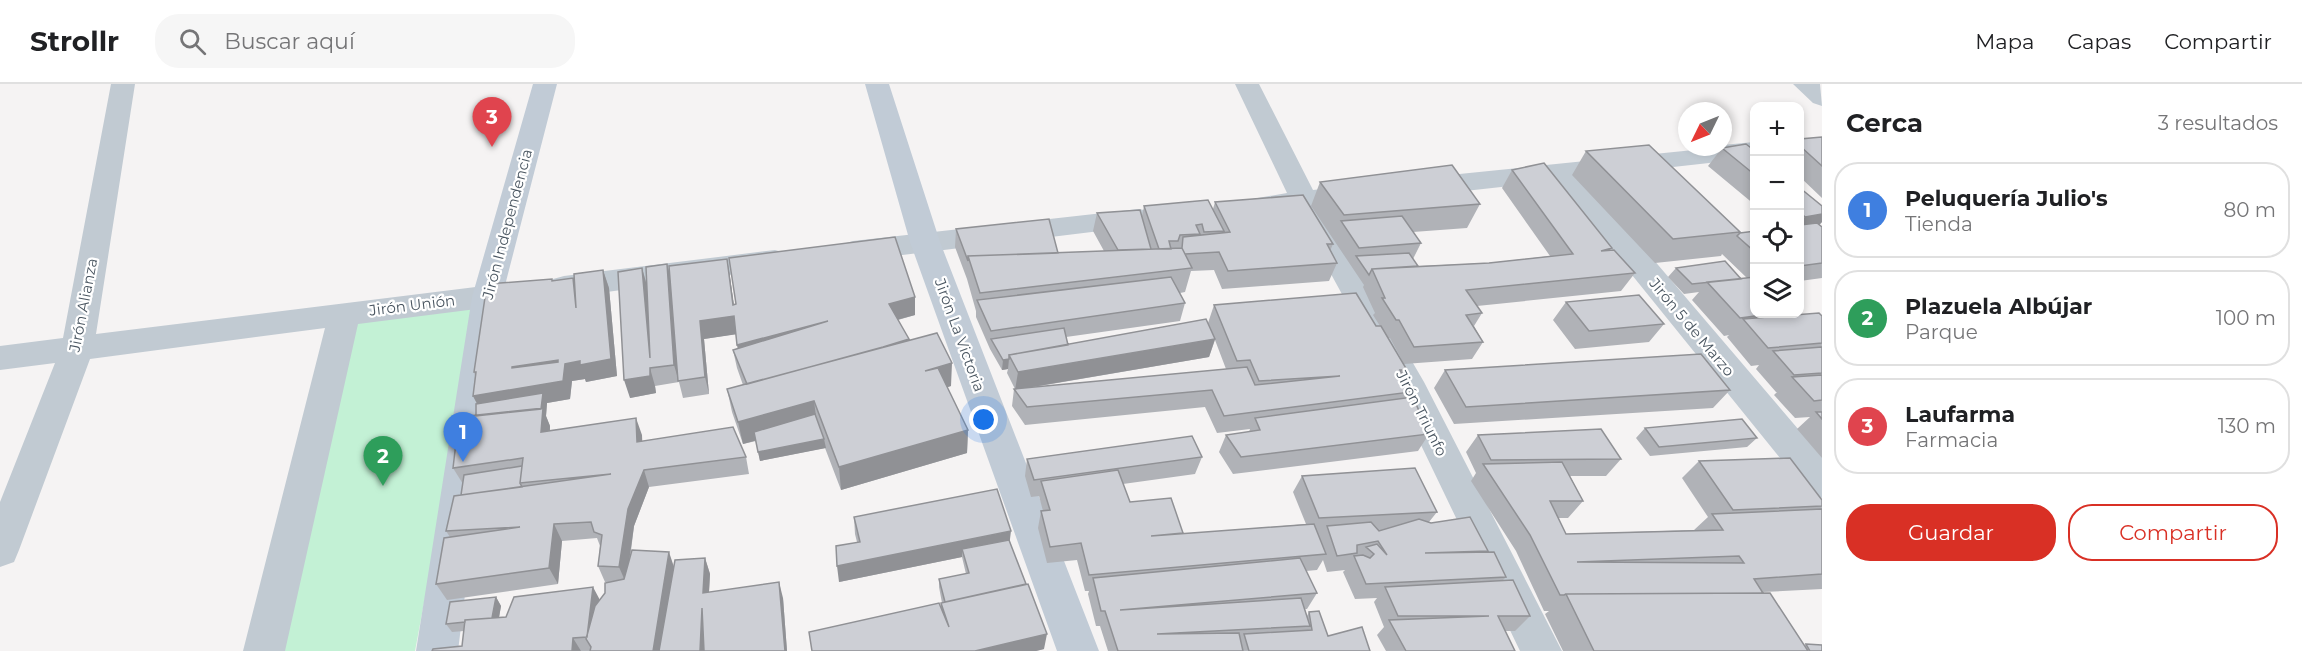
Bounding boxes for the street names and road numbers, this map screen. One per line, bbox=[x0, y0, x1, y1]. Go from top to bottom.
street label: Jirón Independencia bbox=[478, 147, 536, 302]
street label: Jirón Alianza bbox=[64, 256, 101, 355]
street label: Jirón 5 de Marzo bbox=[1645, 273, 1739, 380]
street label: Jirón La Victoria bbox=[930, 275, 989, 394]
street label: Jirón Unión bbox=[367, 290, 456, 320]
street label: Jirón Triunfo bbox=[1392, 366, 1452, 459]

